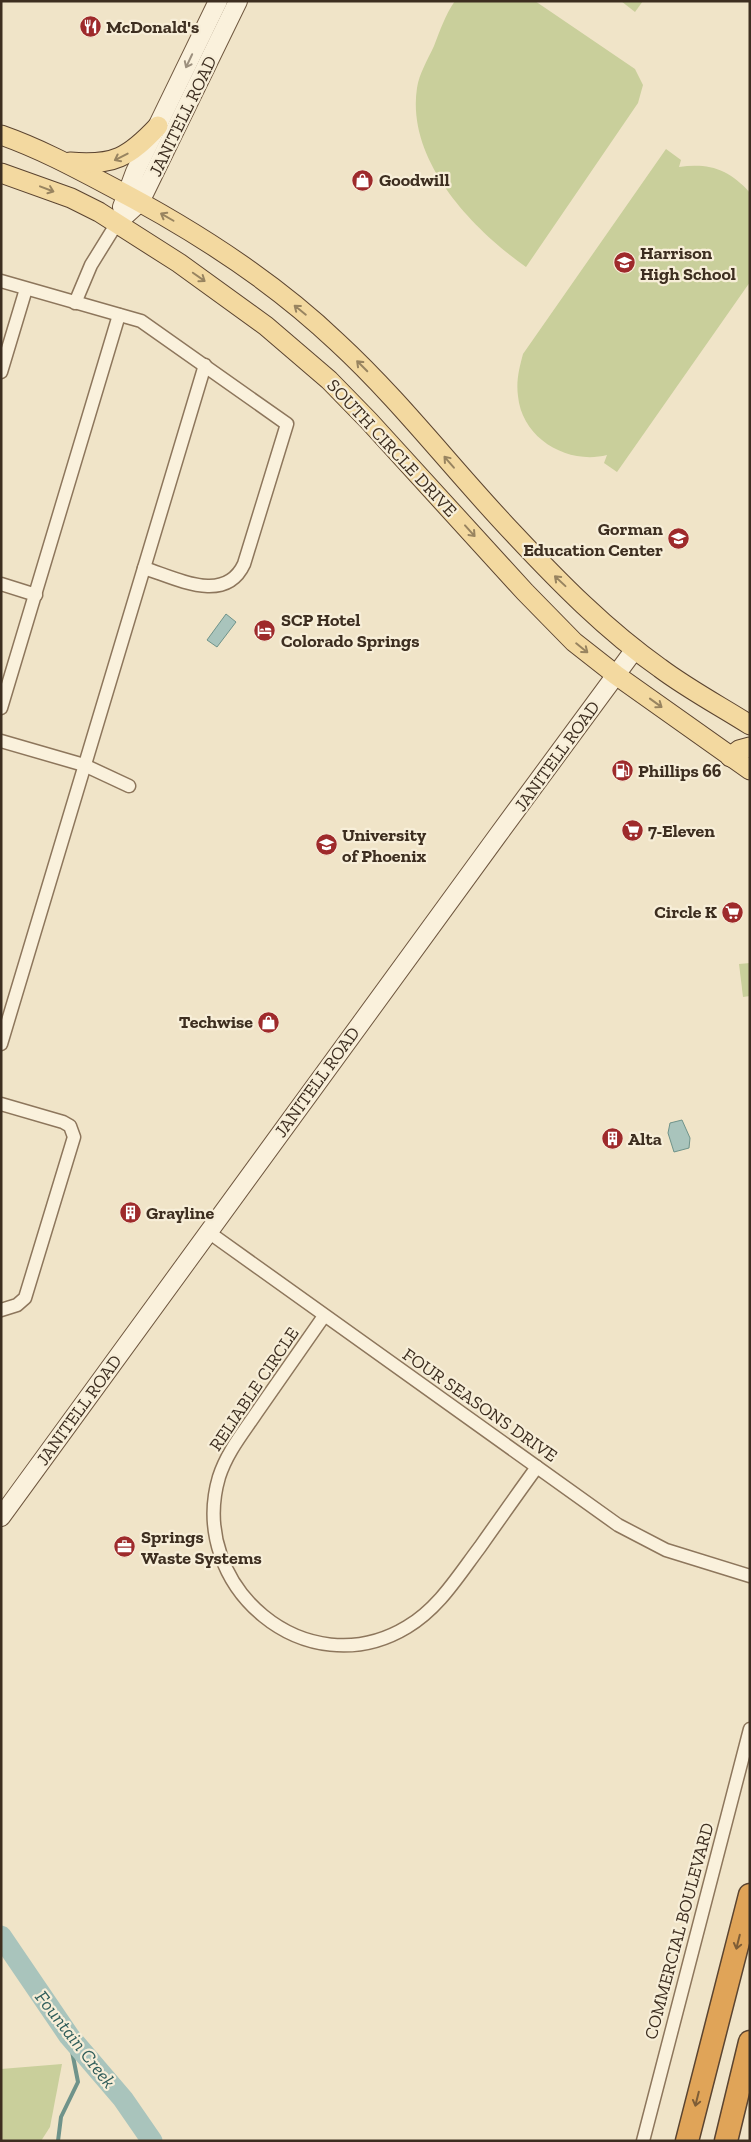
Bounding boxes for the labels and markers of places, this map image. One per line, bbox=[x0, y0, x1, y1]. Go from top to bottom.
restaurant icon: McDonald's bbox=[78, 15, 102, 39]
place label: McDonald's bbox=[106, 16, 199, 38]
shop icon: Goodwill bbox=[351, 168, 375, 192]
place label: Goodwill bbox=[379, 169, 450, 191]
place label: Harrison High School bbox=[640, 242, 736, 285]
school or university icon: Harrison High School bbox=[612, 251, 636, 275]
place label: Gorman Education Center bbox=[523, 518, 663, 561]
school or university icon: Gorman Education Center bbox=[667, 527, 691, 551]
place label: SCP Hotel Colorado Springs bbox=[281, 609, 419, 652]
hotel icon: SCP Hotel Colorado Springs bbox=[253, 618, 277, 642]
fuel station icon: Phillips 66 bbox=[610, 759, 634, 783]
place label: Phillips 66 bbox=[638, 760, 722, 782]
supermarket icon: 7-Eleven bbox=[620, 819, 644, 843]
place label: 7-Eleven bbox=[648, 820, 715, 842]
place label: University of Phoenix bbox=[342, 824, 427, 867]
school or university icon: University of Phoenix bbox=[314, 833, 338, 857]
supermarket icon: Circle K bbox=[721, 900, 745, 924]
place label: Circle K bbox=[654, 901, 717, 923]
shop icon: Techwise bbox=[257, 1010, 281, 1034]
place label: Techwise bbox=[179, 1011, 253, 1033]
building icon: Alta bbox=[600, 1127, 624, 1151]
place label: Alta bbox=[628, 1128, 662, 1150]
building icon: Grayline bbox=[118, 1201, 142, 1225]
place label: Grayline bbox=[146, 1202, 214, 1224]
place label: Springs Waste Systems bbox=[141, 1526, 262, 1569]
office icon: Springs Waste Systems bbox=[113, 1535, 137, 1559]

